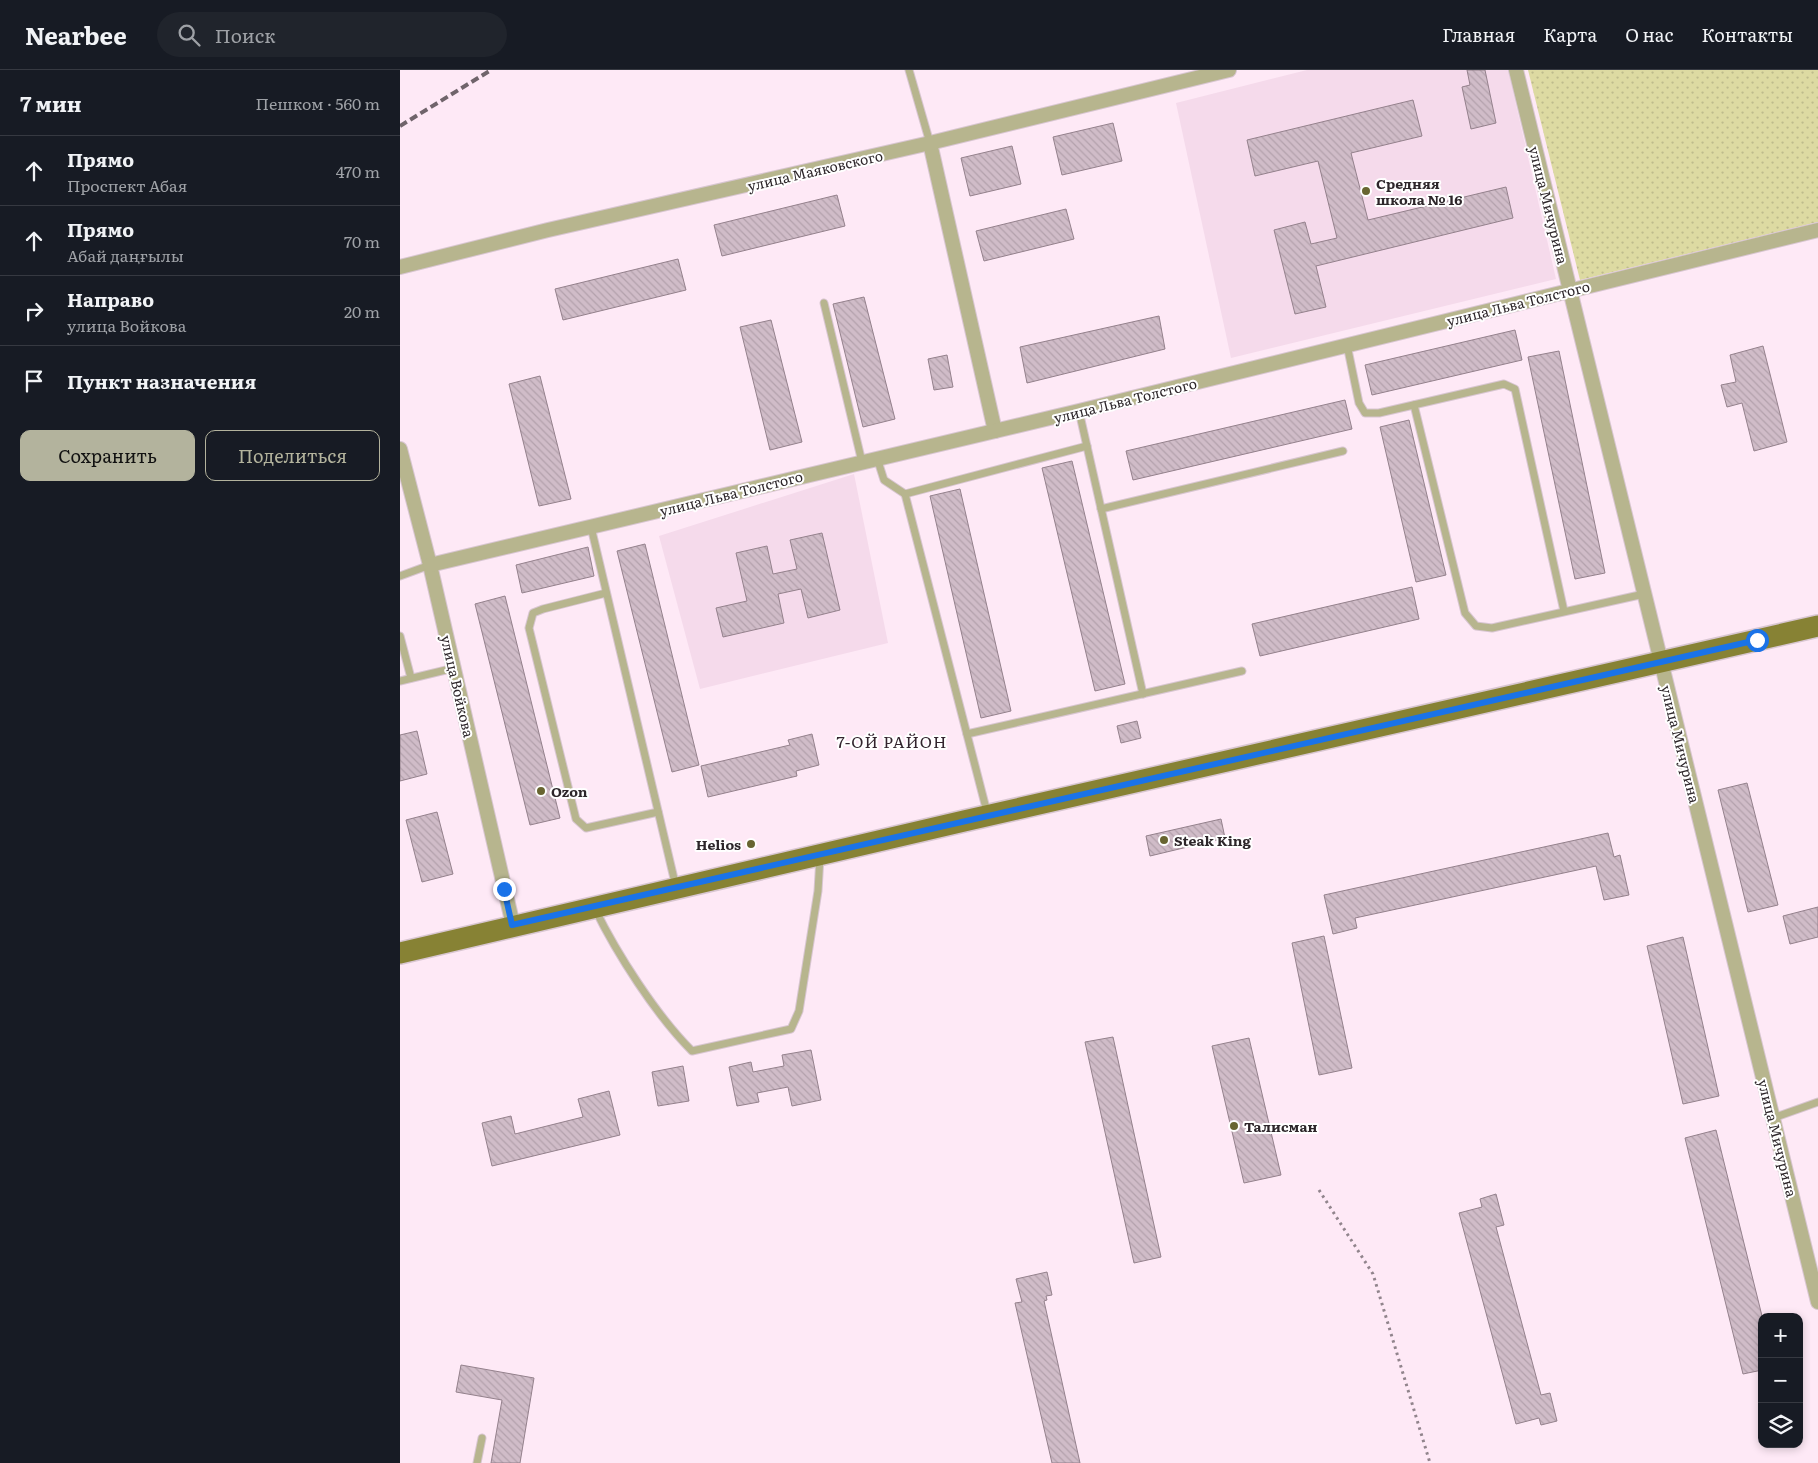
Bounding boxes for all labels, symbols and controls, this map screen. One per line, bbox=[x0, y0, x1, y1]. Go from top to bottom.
search box bbox=[157, 12, 507, 57]
text: Nearbee bbox=[25, 17, 127, 52]
icon: search bbox=[175, 21, 203, 49]
text: Поиск bbox=[215, 21, 276, 49]
text: Главная bbox=[1442, 21, 1515, 48]
text: Карта bbox=[1543, 21, 1597, 48]
text: О нас bbox=[1625, 21, 1673, 48]
text: Контакты bbox=[1701, 21, 1793, 48]
text: 7 мин bbox=[20, 87, 82, 118]
text: Пешком · 560 m bbox=[255, 91, 380, 115]
street label: улица Мичурина bbox=[1525, 144, 1573, 266]
text: Прямо bbox=[67, 145, 134, 173]
street label: улица Маяковского bbox=[745, 145, 885, 195]
icon: ahead bbox=[20, 157, 48, 185]
text: 470 m bbox=[336, 159, 380, 183]
text: Проспект Абая bbox=[67, 173, 187, 197]
place label: Средняя школа № 16 bbox=[1376, 173, 1462, 209]
marker: Средняя школа № 16 bbox=[1360, 185, 1372, 197]
text: Прямо bbox=[67, 215, 134, 243]
icon: ahead bbox=[20, 227, 48, 255]
text: 70 m bbox=[344, 229, 380, 253]
text: Абай даңғылы bbox=[67, 243, 184, 267]
street label: улица Льва Толстого bbox=[1444, 276, 1592, 330]
text: Направо bbox=[67, 285, 154, 313]
icon: right bbox=[20, 297, 48, 325]
text: 20 m bbox=[344, 299, 380, 323]
text: улица Войкова bbox=[67, 313, 186, 337]
icon: arrive bbox=[20, 367, 48, 395]
text: Пункт назначения bbox=[67, 367, 256, 395]
street label: улица Льва Толстого bbox=[1051, 373, 1199, 427]
button: Сохранить bbox=[20, 430, 195, 481]
button: Поделиться bbox=[205, 430, 380, 481]
street label: улица Льва Толстого bbox=[657, 466, 805, 520]
route start bbox=[1746, 629, 1769, 652]
street label: улица Войкова bbox=[436, 633, 480, 740]
street label: улица Мичурина bbox=[1657, 683, 1705, 805]
district label: 7-ОЙ РАЙОН bbox=[837, 729, 947, 753]
place label: Ozon bbox=[551, 781, 588, 801]
marker: Ozon bbox=[535, 785, 547, 797]
place label: Steak King bbox=[1174, 830, 1252, 850]
place label: Helios bbox=[696, 834, 741, 854]
marker: Steak King bbox=[1158, 834, 1170, 846]
marker: Helios bbox=[745, 838, 757, 850]
route end bbox=[493, 878, 516, 901]
street label: улица Мичурина bbox=[1754, 1077, 1802, 1199]
place label: Талисман bbox=[1244, 1116, 1318, 1136]
marker: Талисман bbox=[1228, 1120, 1240, 1132]
map controls bbox=[1758, 1313, 1803, 1448]
button: + bbox=[1758, 1313, 1803, 1358]
button: − bbox=[1758, 1358, 1803, 1403]
button: layers bbox=[1758, 1403, 1803, 1448]

